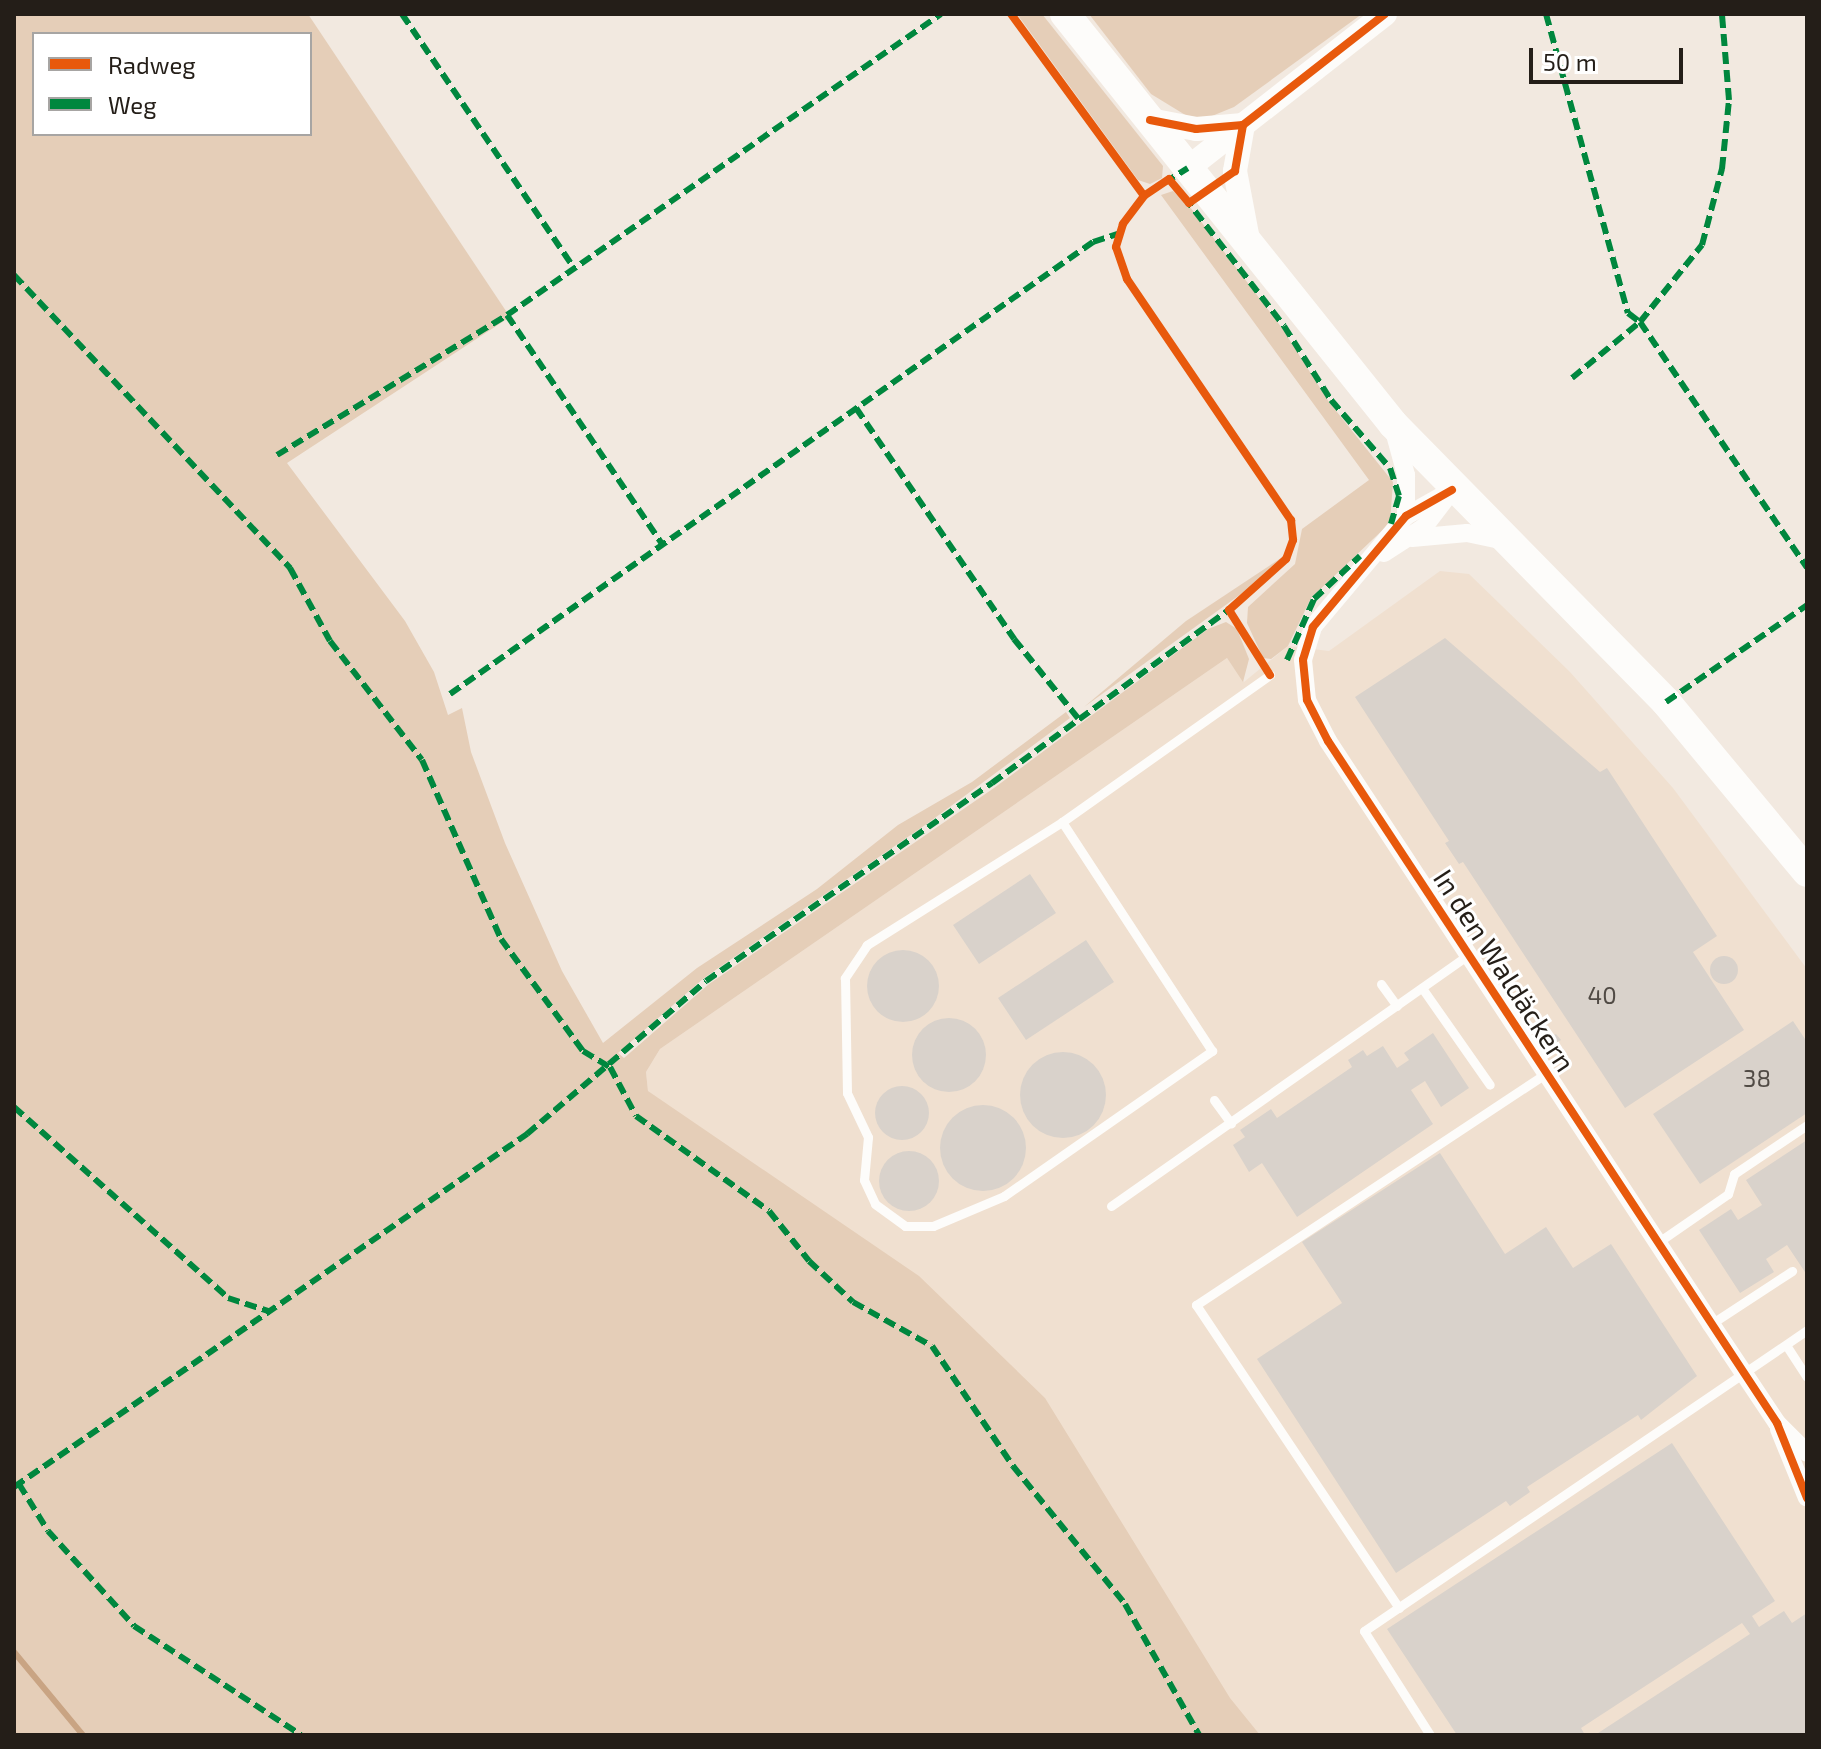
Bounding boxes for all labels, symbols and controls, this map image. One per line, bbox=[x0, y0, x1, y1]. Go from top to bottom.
legend bbox=[32, 32, 312, 136]
scale bar bbox=[1533, 32, 1687, 82]
text: 50 m bbox=[1543, 47, 1597, 76]
text: Radweg bbox=[108, 50, 196, 79]
text: Weg bbox=[108, 90, 157, 119]
street label: In den Waldäckern bbox=[1427, 862, 1583, 1078]
house number: 40 bbox=[1587, 981, 1617, 1009]
house number: 38 bbox=[1743, 1064, 1771, 1092]

